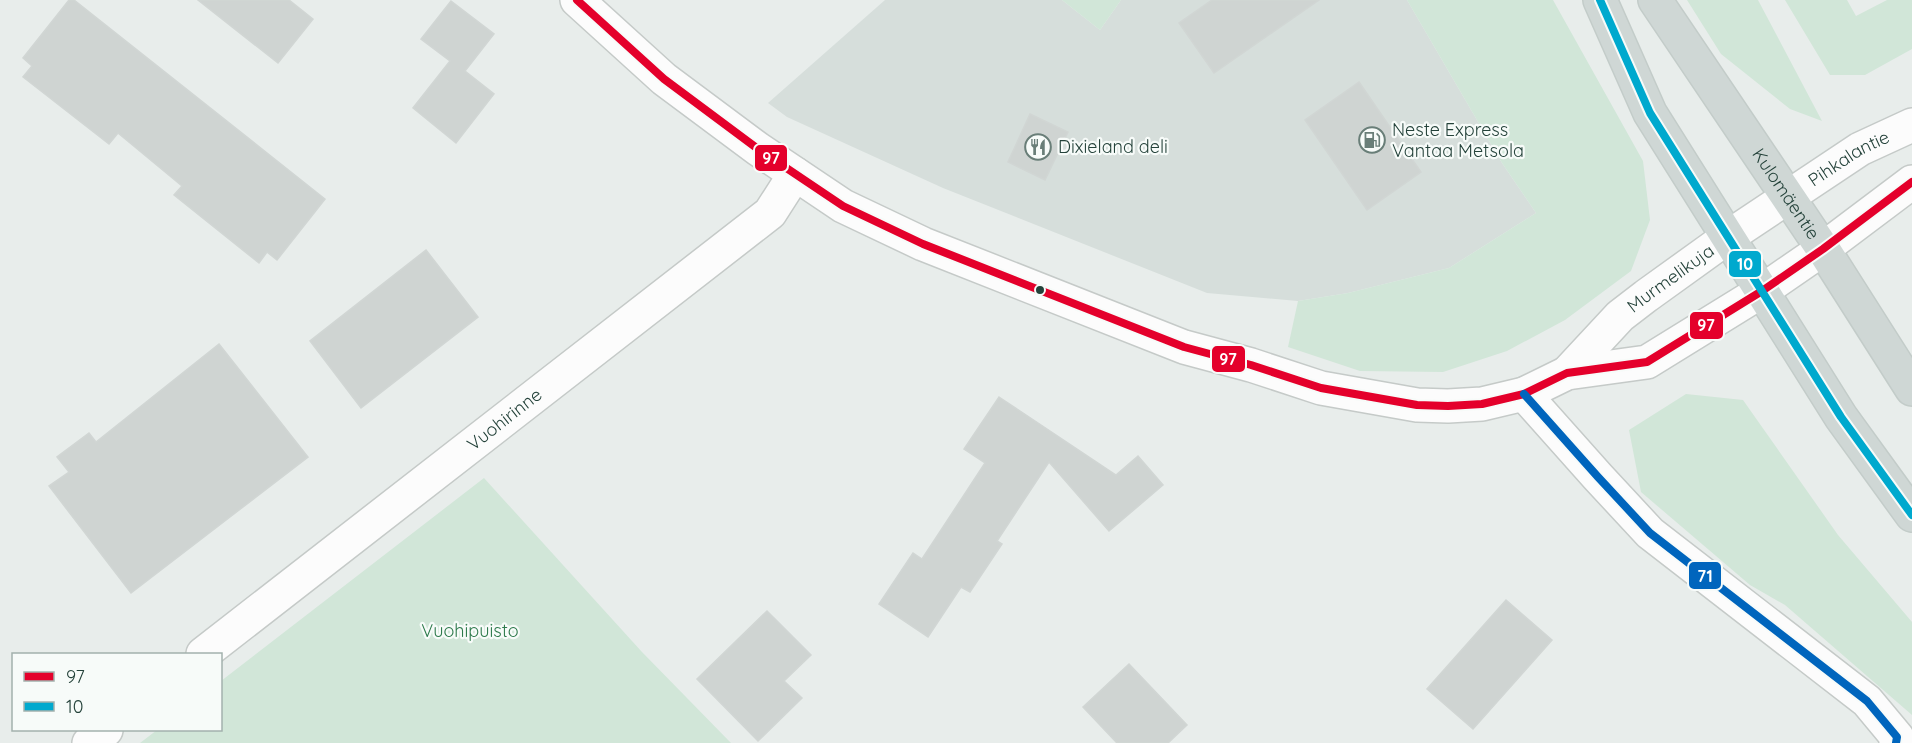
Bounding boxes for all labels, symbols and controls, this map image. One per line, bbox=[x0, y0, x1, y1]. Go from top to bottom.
place label: Neste Express Vantaa Metsola bbox=[1392, 118, 1524, 162]
fuel station icon: Neste Express Vantaa Metsola bbox=[1357, 125, 1387, 155]
street label: Pihkalantie bbox=[1804, 125, 1893, 191]
restaurant icon: Dixieland deli bbox=[1023, 132, 1053, 162]
place label: Dixieland deli bbox=[1058, 135, 1168, 158]
line badge: 97 bbox=[754, 144, 788, 172]
street label: Kulomäentie bbox=[1747, 144, 1825, 244]
text: 97 bbox=[762, 148, 780, 168]
street label: Murmelikuja bbox=[1622, 239, 1719, 317]
line badge: 10 bbox=[1728, 250, 1762, 278]
text: 10 bbox=[1737, 254, 1753, 274]
unlabelled marker bbox=[1034, 284, 1046, 296]
line badge: 97 bbox=[1689, 311, 1724, 340]
text: 97 bbox=[1697, 315, 1715, 335]
line badge: 97 bbox=[1211, 345, 1246, 373]
text: 97 bbox=[1219, 349, 1237, 369]
street label: Vuohirinne bbox=[462, 383, 546, 455]
line badge: 71 bbox=[1688, 561, 1722, 590]
text: 71 bbox=[1697, 566, 1713, 586]
park label: Vuohipuisto bbox=[421, 619, 519, 642]
legend bbox=[12, 653, 222, 731]
text: 97 bbox=[66, 665, 85, 688]
text: 10 bbox=[66, 695, 83, 718]

